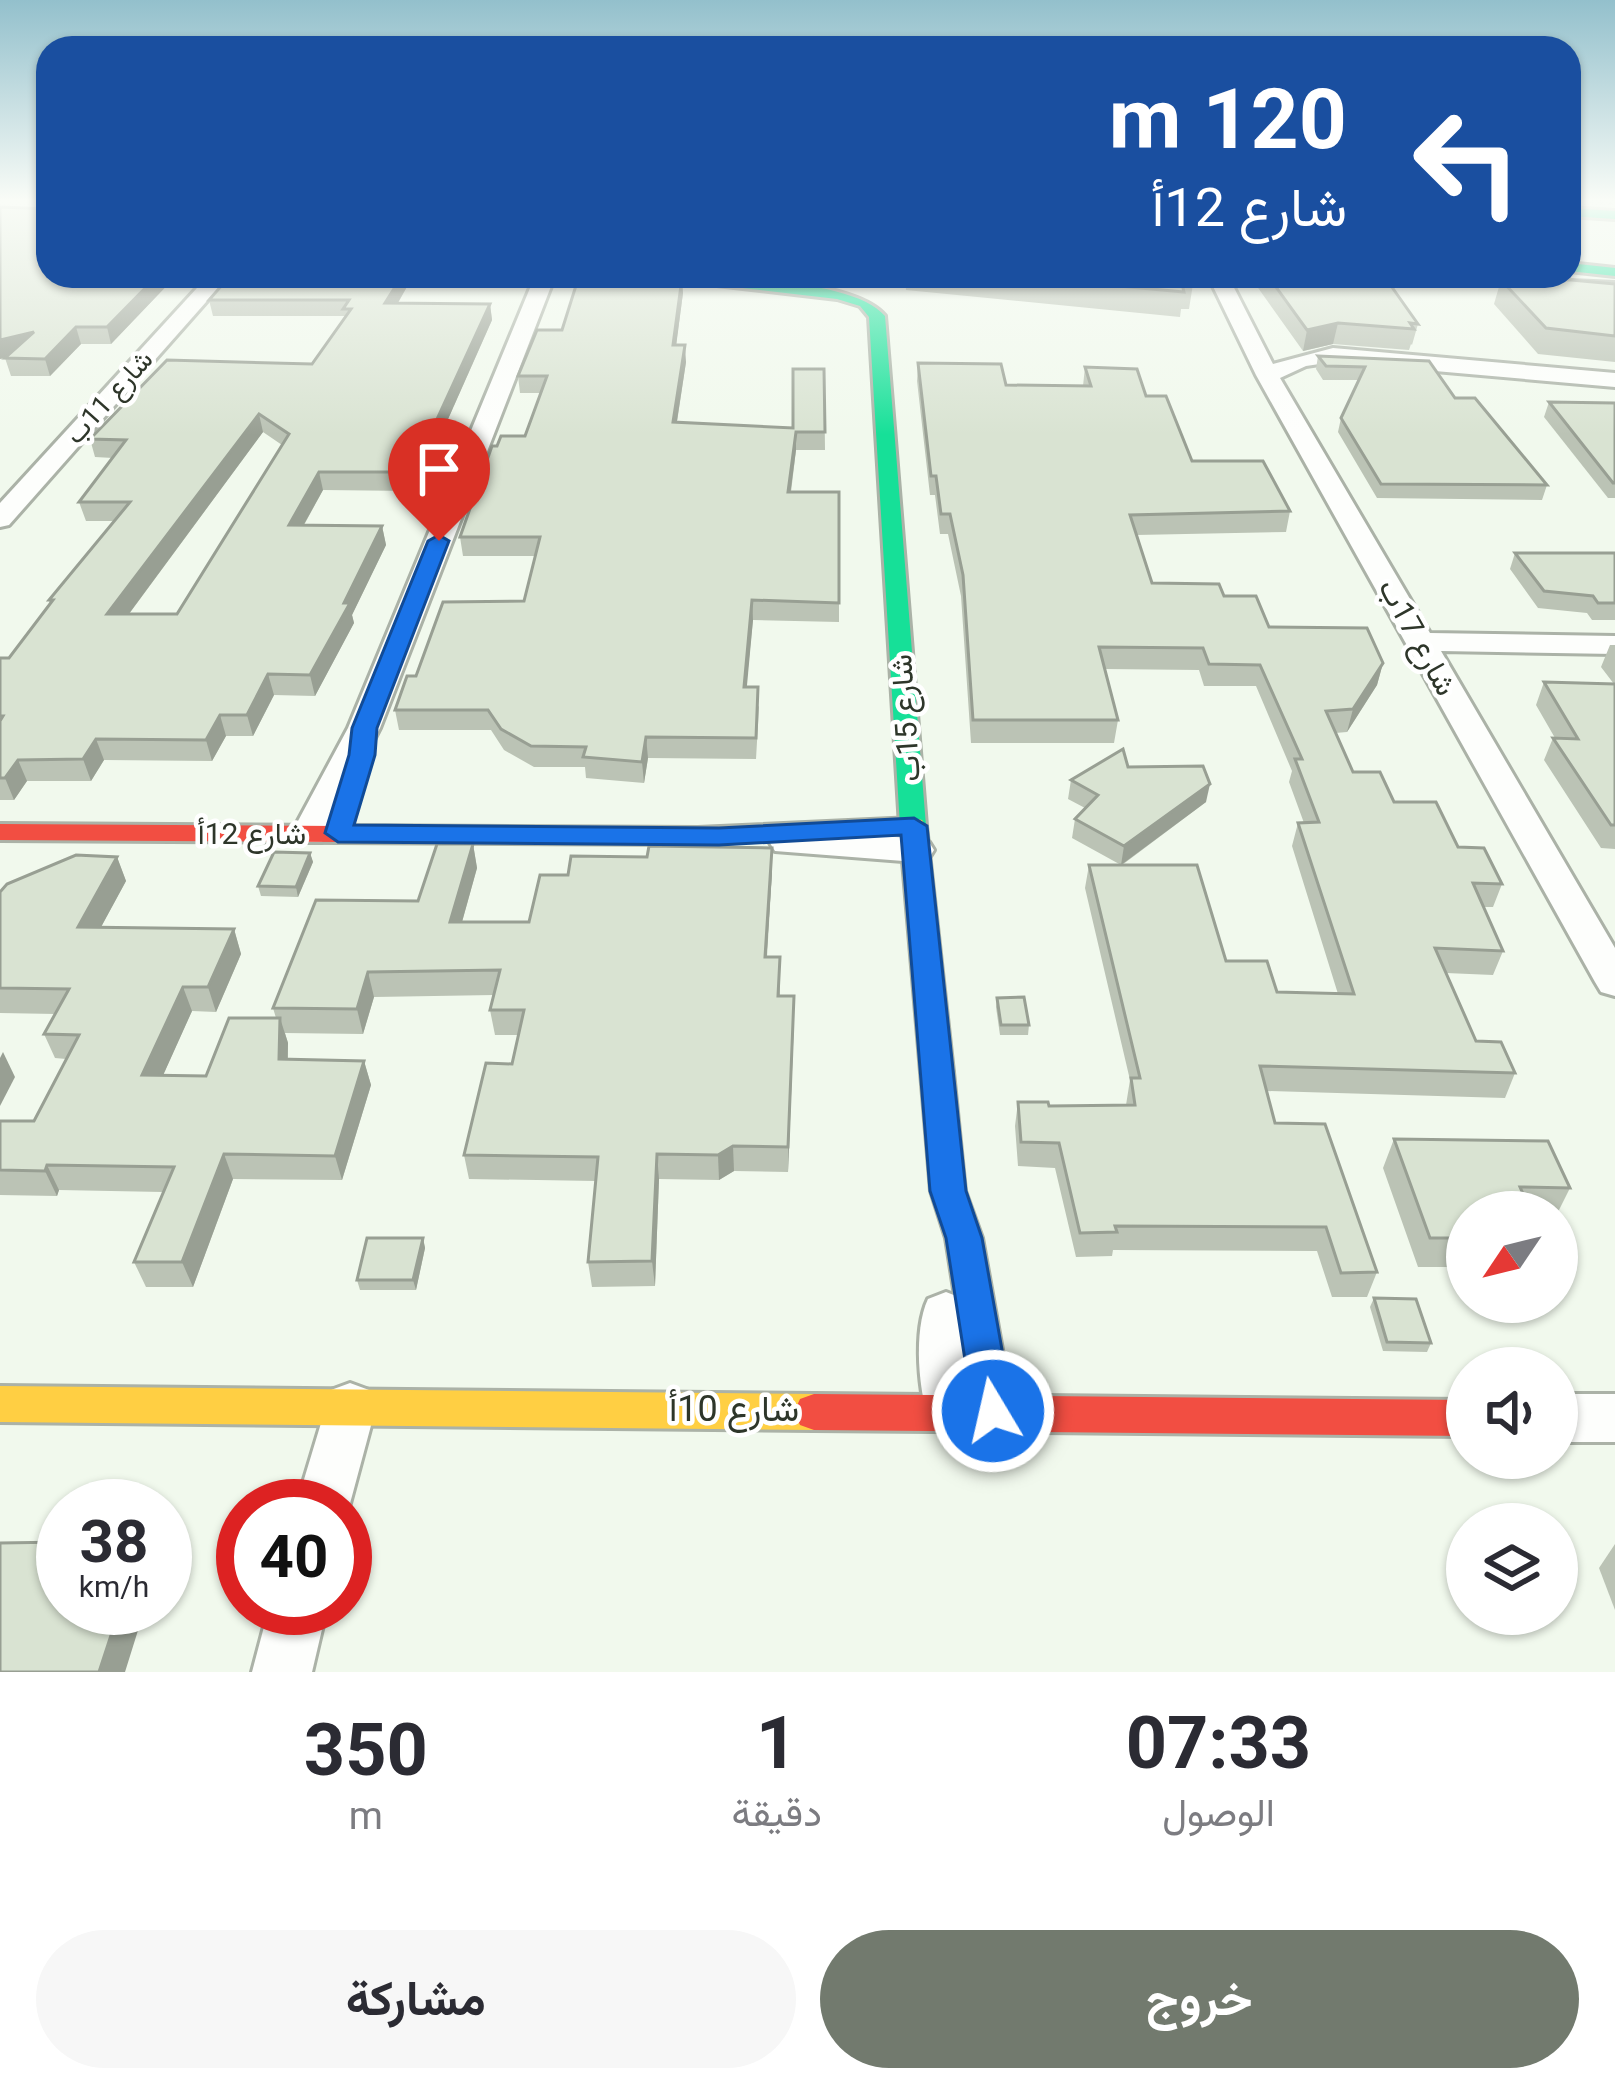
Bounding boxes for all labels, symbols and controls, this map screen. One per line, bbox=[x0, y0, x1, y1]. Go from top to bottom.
text: 120 m bbox=[1109, 70, 1347, 169]
icon: left bbox=[1389, 84, 1545, 240]
text: شارع 12أ bbox=[1152, 176, 1347, 239]
street label: شارع 11ب bbox=[59, 344, 161, 452]
pin bbox=[388, 418, 490, 541]
icon: arrive bbox=[406, 436, 472, 502]
street label: شارع 17ب bbox=[1369, 573, 1464, 703]
street label: شارع 15ب bbox=[883, 653, 930, 783]
street label: شارع 12أ bbox=[198, 816, 306, 854]
north arrow bbox=[1446, 1191, 1578, 1323]
map controls bbox=[1446, 1191, 1578, 1635]
button: sound bbox=[1446, 1347, 1578, 1479]
position arrow bbox=[930, 1348, 1056, 1474]
street label: شارع 10أ bbox=[669, 1388, 799, 1433]
speed limit sign: 40 bbox=[216, 1479, 372, 1635]
button: layers bbox=[1446, 1503, 1578, 1635]
text: 38 bbox=[80, 1506, 148, 1577]
text: km/h bbox=[79, 1569, 149, 1604]
text: 1 bbox=[756, 1701, 797, 1786]
text: 07:33 bbox=[1126, 1701, 1311, 1786]
text: 350 bbox=[304, 1708, 428, 1793]
text: دقيقة bbox=[732, 1790, 822, 1836]
text: الوصول bbox=[1162, 1790, 1275, 1836]
text: m bbox=[349, 1793, 383, 1839]
button: مشاركة bbox=[36, 1930, 796, 2068]
button: خروج bbox=[820, 1930, 1579, 2068]

